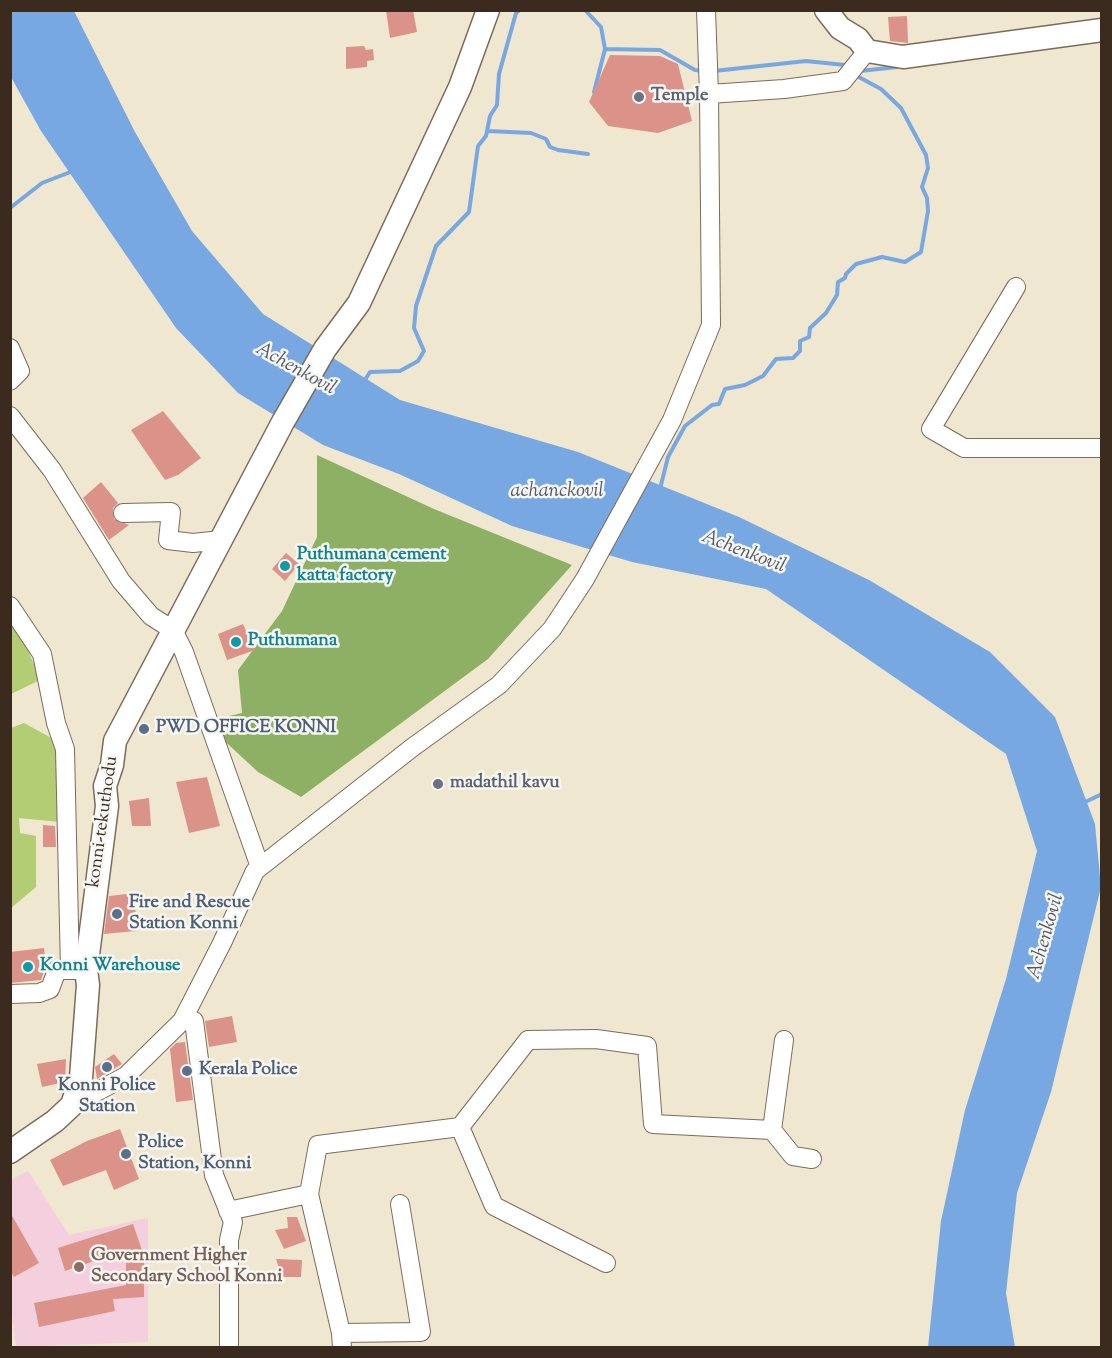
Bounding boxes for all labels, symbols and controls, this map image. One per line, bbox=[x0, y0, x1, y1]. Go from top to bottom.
place label: Temple bbox=[651, 86, 708, 108]
marker: Temple bbox=[632, 90, 646, 104]
water label: Achenkovil bbox=[251, 338, 339, 402]
water label: achanckovil bbox=[510, 481, 604, 505]
water label: Achenkovil bbox=[698, 526, 788, 580]
place label: Puthumana cement katta factory bbox=[297, 545, 446, 588]
marker: Puthumana cement katta factory bbox=[278, 559, 292, 573]
place label: Puthumana bbox=[248, 631, 337, 653]
marker: Puthumana bbox=[229, 635, 243, 649]
place label: PWD OFFICE KONNI bbox=[156, 718, 336, 740]
marker: PWD OFFICE KONNI bbox=[137, 722, 151, 736]
street label: konni-tekuthodu bbox=[84, 755, 124, 889]
place label: madathil kavu bbox=[450, 773, 560, 795]
marker: madathil kavu bbox=[431, 777, 445, 791]
water label: Achenkovil bbox=[1023, 891, 1071, 983]
place label: Fire and Rescue Station Konni bbox=[129, 893, 250, 936]
marker: Fire and Rescue Station Konni bbox=[110, 907, 124, 921]
place label: Konni Warehouse bbox=[40, 956, 180, 978]
marker: Konni Warehouse bbox=[21, 960, 35, 974]
marker: Konni Police Station bbox=[100, 1060, 114, 1074]
place label: Kerala Police bbox=[199, 1060, 298, 1082]
marker: Kerala Police bbox=[180, 1064, 194, 1078]
place label: Konni Police Station bbox=[58, 1076, 156, 1118]
place label: Police Station, Konni bbox=[138, 1133, 251, 1176]
marker: Police Station, Konni bbox=[119, 1147, 133, 1161]
place label: Government Higher Secondary School Konni bbox=[91, 1246, 282, 1288]
marker: Government Higher Secondary School Konni bbox=[72, 1260, 86, 1274]

